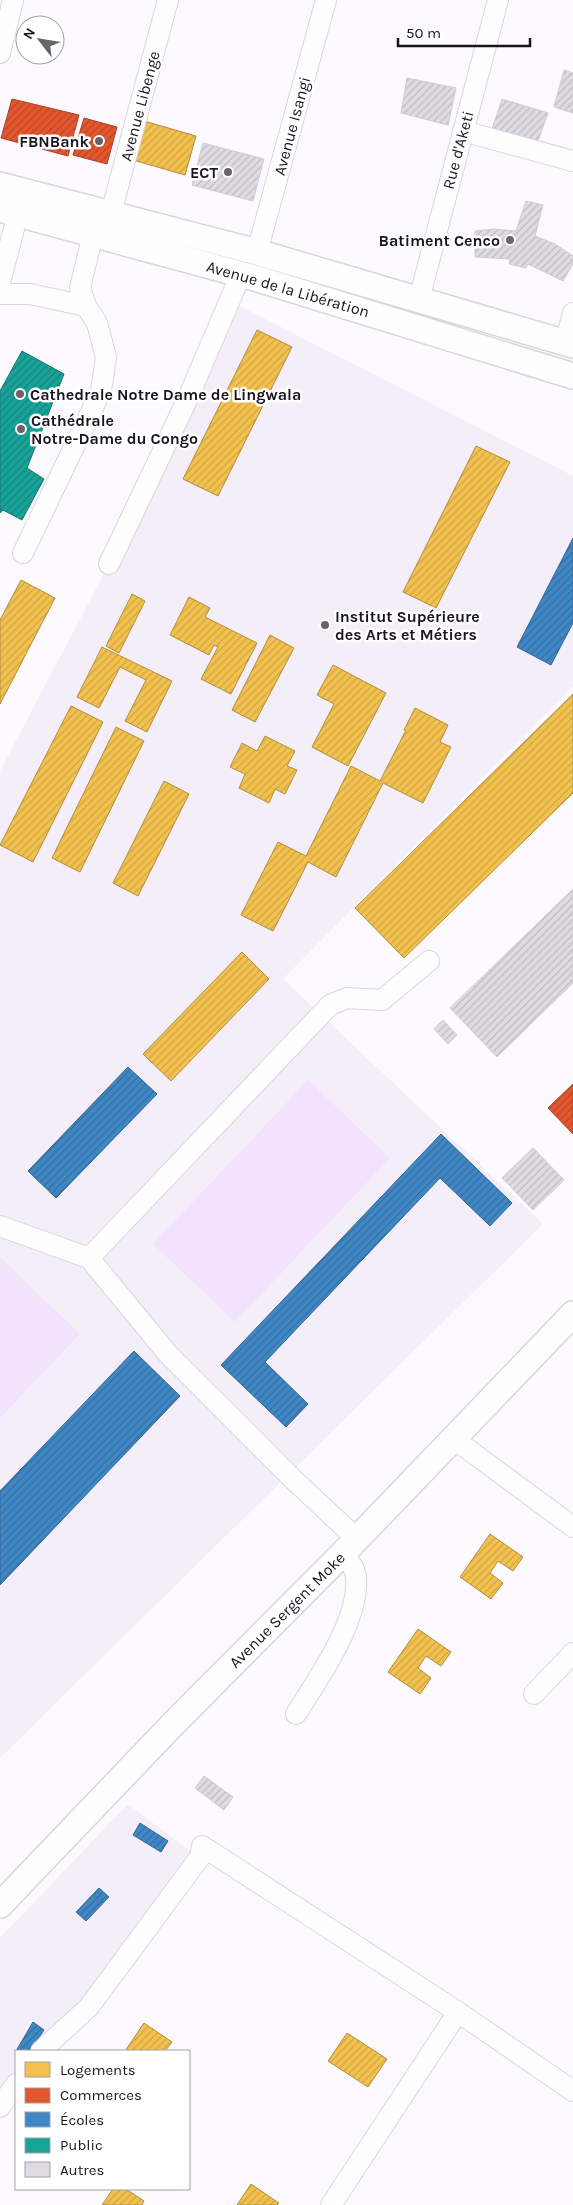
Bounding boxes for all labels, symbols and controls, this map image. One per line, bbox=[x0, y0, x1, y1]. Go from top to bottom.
north arrow bbox=[15, 15, 65, 65]
scale bar bbox=[398, 15, 530, 47]
text: 50 m bbox=[406, 24, 441, 42]
text: N bbox=[19, 25, 39, 42]
street label: Avenue Libenge bbox=[116, 49, 164, 163]
street label: Avenue Isangi bbox=[270, 74, 314, 178]
street label: Rue d'Aketi bbox=[438, 109, 478, 191]
place label: FBNBank bbox=[19, 132, 90, 151]
marker: FBNBank bbox=[93, 135, 105, 147]
place label: ECT bbox=[190, 163, 218, 182]
marker: ECT bbox=[222, 166, 234, 178]
place label: Batiment Cenco bbox=[379, 231, 500, 250]
marker: Batiment Cenco bbox=[504, 234, 516, 246]
street label: Avenue de la Libération bbox=[204, 257, 372, 321]
place label: Cathedrale Notre Dame de Lingwala bbox=[30, 385, 301, 404]
marker: Cathedrale Notre Dame de Lingwala bbox=[14, 388, 26, 400]
place label: Cathédrale Notre-Dame du Congo bbox=[31, 411, 198, 448]
marker: Cathédrale Notre-Dame du Congo bbox=[15, 423, 27, 435]
place label: Institut Supérieure des Arts et Métiers bbox=[335, 607, 480, 644]
marker: Institut Supérieure des Arts et Métiers bbox=[319, 619, 331, 631]
street label: Avenue Sergent Moke bbox=[225, 1548, 349, 1672]
legend bbox=[15, 2050, 190, 2190]
text: Logements bbox=[60, 2061, 136, 2079]
text: Commerces bbox=[60, 2086, 142, 2104]
text: Écoles bbox=[60, 2111, 104, 2129]
text: Public bbox=[60, 2136, 103, 2154]
text: Autres bbox=[60, 2161, 104, 2179]

